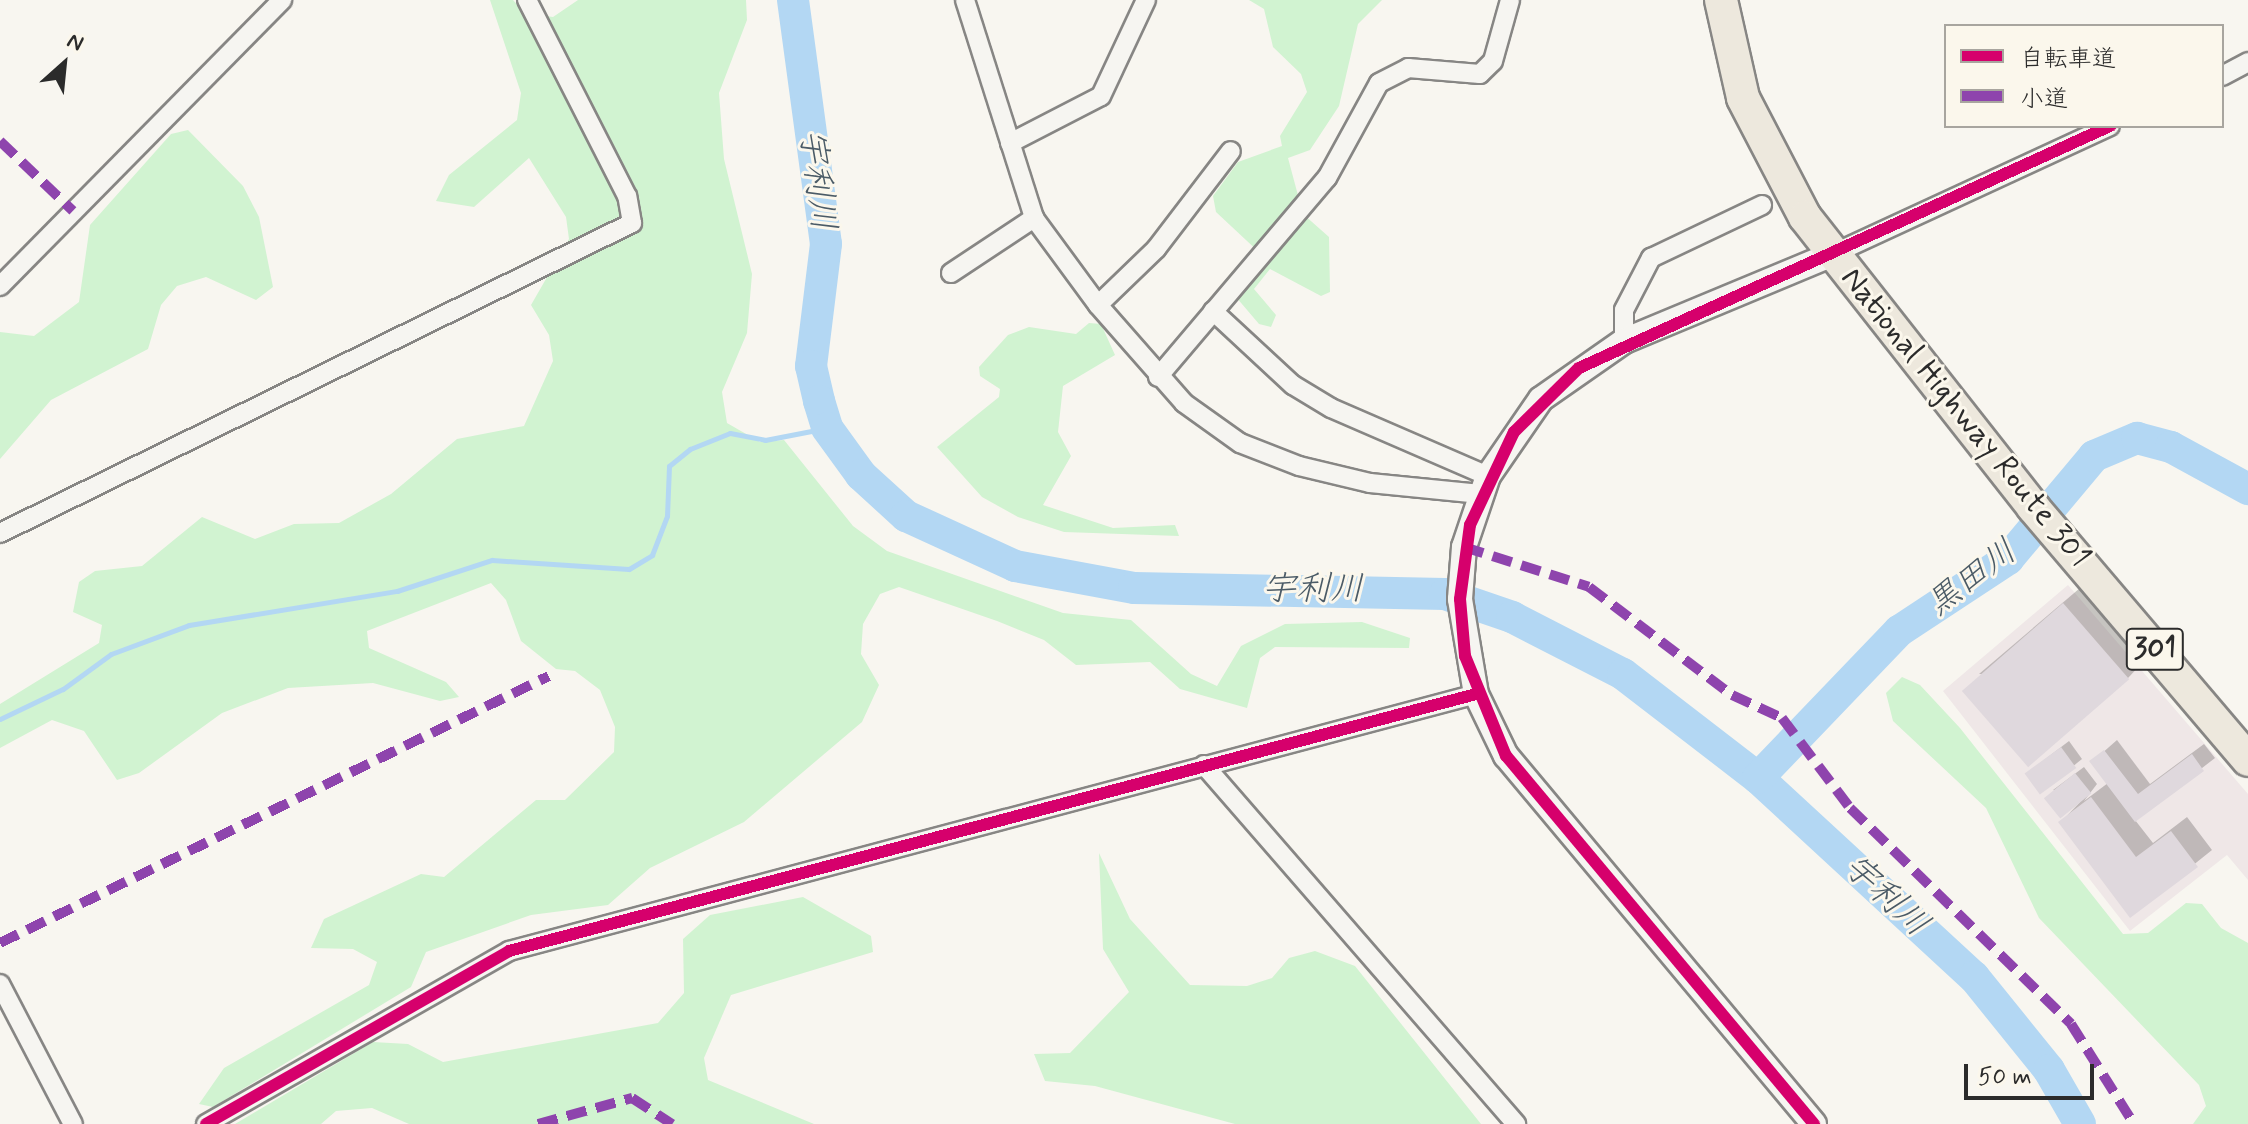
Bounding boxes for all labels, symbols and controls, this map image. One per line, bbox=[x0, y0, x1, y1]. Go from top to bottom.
north arrow bbox=[24, 24, 104, 104]
legend bbox=[1944, 24, 2224, 128]
text: N bbox=[62, 27, 88, 58]
text: 自転車道 bbox=[2020, 44, 2116, 75]
text: 小道 bbox=[2020, 84, 2068, 115]
water label: 宇利川 bbox=[791, 127, 843, 233]
street label: National Highway Route 301 bbox=[1836, 265, 2094, 571]
water label: 黒田川 bbox=[1919, 531, 2025, 625]
water label: 宇利川 bbox=[1262, 570, 1364, 610]
road number: 301 bbox=[2125, 623, 2185, 675]
water label: 宇利川 bbox=[1835, 846, 1937, 946]
scale bar bbox=[1968, 1048, 2098, 1098]
text: 50 m bbox=[1978, 1062, 2032, 1093]

